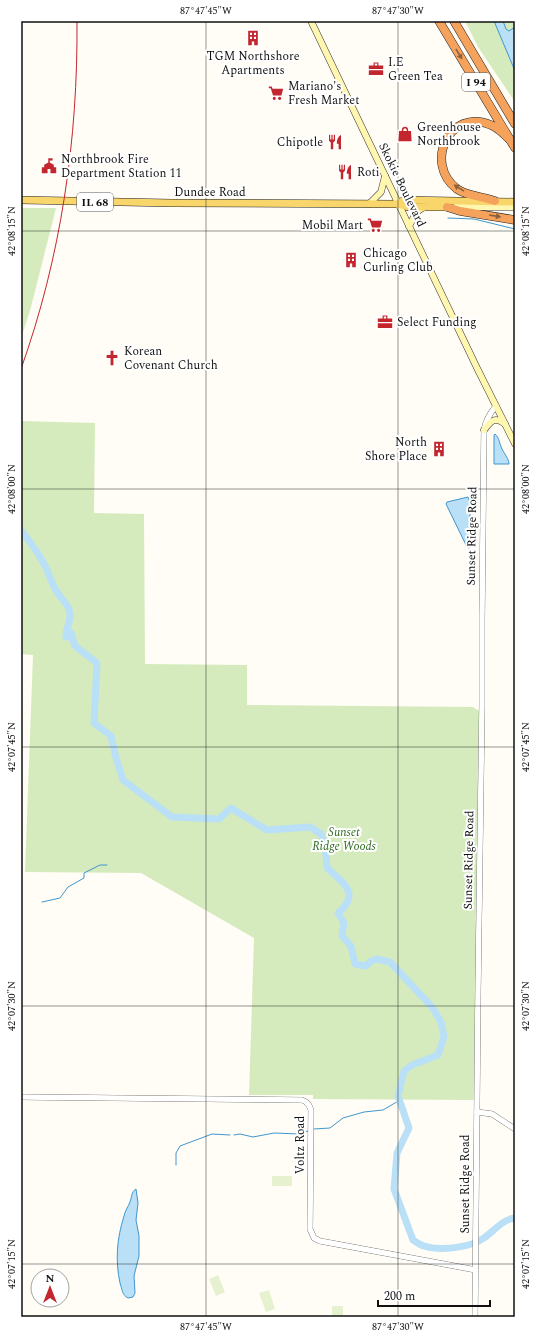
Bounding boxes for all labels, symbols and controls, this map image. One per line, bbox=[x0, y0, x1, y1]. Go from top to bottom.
text: 87°47'45"W bbox=[180, 3, 232, 19]
text: 87°47'30"W bbox=[372, 3, 424, 19]
building icon: TGM Northshore Apartments bbox=[244, 29, 262, 47]
place label: TGM Northshore Apartments bbox=[206, 47, 300, 80]
one-way arrow bbox=[456, 48, 463, 60]
place label: I.E Green Tea bbox=[388, 53, 443, 86]
office icon: I.E Green Tea bbox=[367, 60, 385, 78]
road number: I 94 bbox=[462, 73, 490, 91]
place label: Mariano's Fresh Market bbox=[288, 77, 359, 110]
supermarket icon: Mariano's Fresh Market bbox=[267, 84, 285, 102]
place label: Greenhouse Northbrook bbox=[417, 118, 481, 151]
shop icon: Greenhouse Northbrook bbox=[396, 125, 414, 143]
place label: Chipotle bbox=[277, 133, 323, 152]
restaurant icon: Chipotle bbox=[326, 133, 344, 151]
street label: Skokie Boulevard bbox=[373, 139, 431, 231]
place label: Northbrook Fire Department Station 11 bbox=[61, 150, 181, 183]
public building icon: Northbrook Fire Department Station 11 bbox=[40, 157, 58, 175]
restaurant icon: Roti bbox=[336, 163, 354, 181]
place label: Roti bbox=[357, 163, 380, 182]
street label: Dundee Road bbox=[174, 183, 246, 202]
one-way arrow bbox=[453, 184, 464, 192]
road number: IL 68 bbox=[77, 193, 113, 211]
text: 42°08'15"N bbox=[4, 206, 20, 256]
text: 42°08'15"N bbox=[518, 206, 534, 256]
one-way arrow bbox=[489, 213, 501, 219]
place label: Mobil Mart bbox=[302, 216, 363, 235]
supermarket icon: Mobil Mart bbox=[366, 216, 384, 234]
place label: Chicago Curling Club bbox=[363, 244, 433, 277]
building icon: Chicago Curling Club bbox=[342, 251, 360, 269]
office icon: Select Funding bbox=[376, 313, 394, 331]
place label: Select Funding bbox=[397, 313, 477, 332]
place label: Korean Covenant Church bbox=[124, 342, 218, 375]
church icon: Korean Covenant Church bbox=[103, 349, 121, 367]
place label: North Shore Place bbox=[365, 433, 427, 466]
building icon: North Shore Place bbox=[430, 440, 448, 458]
text: 42°08'00"N bbox=[4, 464, 20, 514]
text: 42°08'00"N bbox=[518, 464, 534, 514]
street label: Sunset Ridge Road bbox=[462, 486, 482, 586]
text: 42°07'45"N bbox=[4, 722, 20, 772]
text: 42°07'45"N bbox=[518, 722, 534, 772]
street label: Sunset Ridge Road bbox=[459, 810, 479, 910]
park label: Sunset Ridge Woods bbox=[312, 823, 377, 856]
text: 42°07'30"N bbox=[4, 981, 20, 1031]
text: 42°07'30"N bbox=[518, 981, 534, 1031]
street label: Voltz Road bbox=[291, 1116, 310, 1174]
street label: Sunset Ridge Road bbox=[456, 1134, 475, 1234]
text: 42°07'15"N bbox=[4, 1239, 20, 1289]
text: 42°07'15"N bbox=[518, 1239, 534, 1289]
north arrow bbox=[30, 1268, 70, 1308]
text: N bbox=[46, 1270, 55, 1287]
scale bar bbox=[378, 1282, 490, 1308]
text: 200 m bbox=[384, 1287, 415, 1306]
text: 87°47'45"W bbox=[180, 1319, 232, 1335]
text: 87°47'30"W bbox=[372, 1319, 424, 1335]

